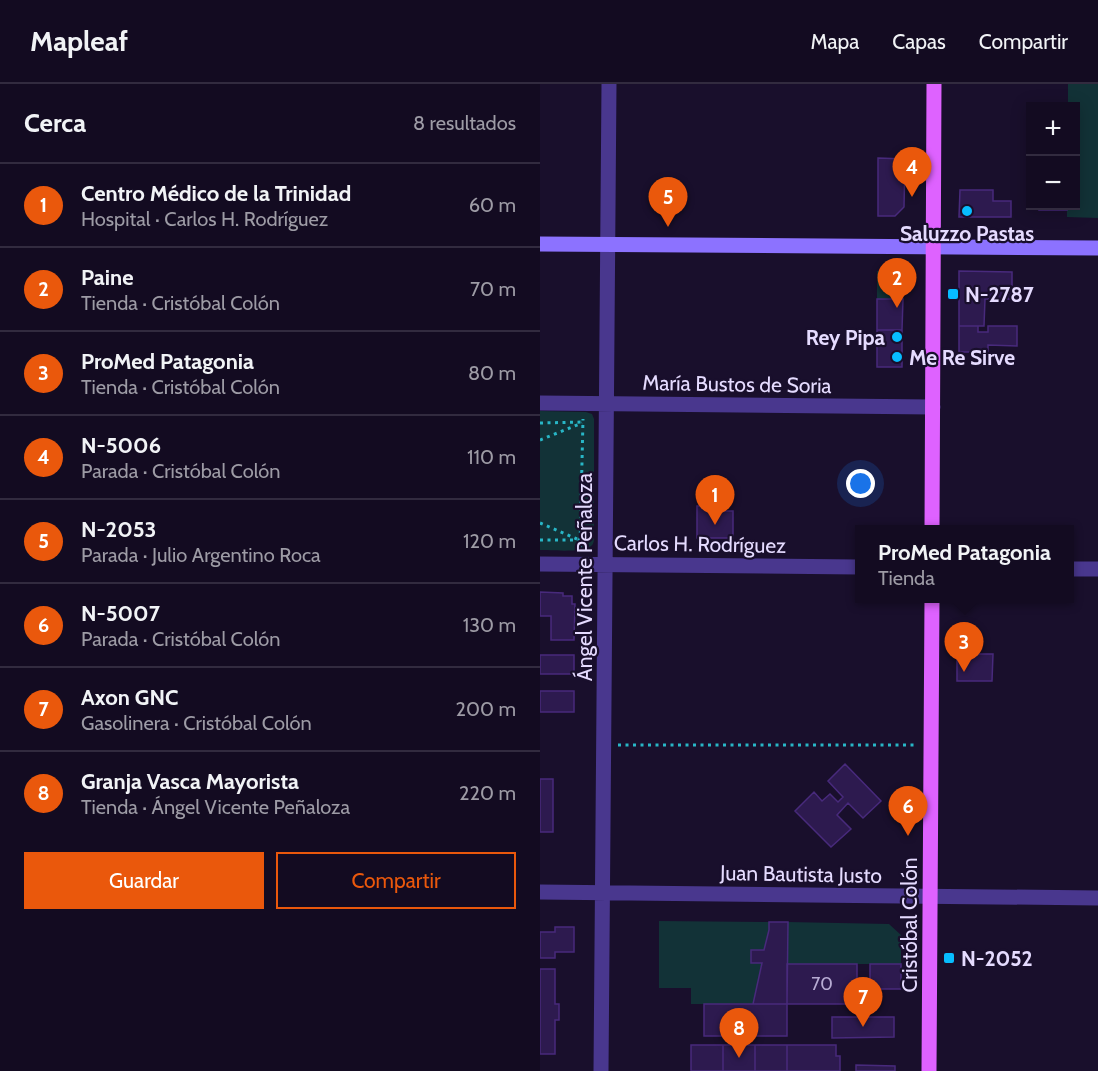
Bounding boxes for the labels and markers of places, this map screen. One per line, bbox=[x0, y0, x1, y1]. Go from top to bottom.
pin: 4 bbox=[892, 147, 932, 197]
pin: 5 bbox=[648, 178, 688, 227]
marker: Saluzzo Pastas bbox=[960, 204, 974, 218]
place label: Saluzzo Pastas bbox=[900, 221, 1034, 246]
pin: 2 bbox=[878, 258, 916, 308]
place label: N-2787 bbox=[965, 282, 1034, 307]
marker: N-2787 bbox=[946, 287, 960, 301]
place label: Rey Pipa bbox=[806, 325, 886, 350]
marker: Rey Pipa bbox=[890, 330, 904, 344]
place label: Me Re Sirve bbox=[909, 345, 1015, 370]
marker: Me Re Sirve bbox=[890, 350, 904, 364]
pin: 1 bbox=[696, 476, 735, 525]
pin: 3 bbox=[944, 622, 984, 672]
pin: 6 bbox=[888, 786, 928, 836]
place label: N-2052 bbox=[961, 946, 1033, 971]
marker: N-2052 bbox=[942, 951, 956, 965]
pin: 7 bbox=[844, 978, 882, 1027]
pin: 8 bbox=[720, 1008, 758, 1058]

